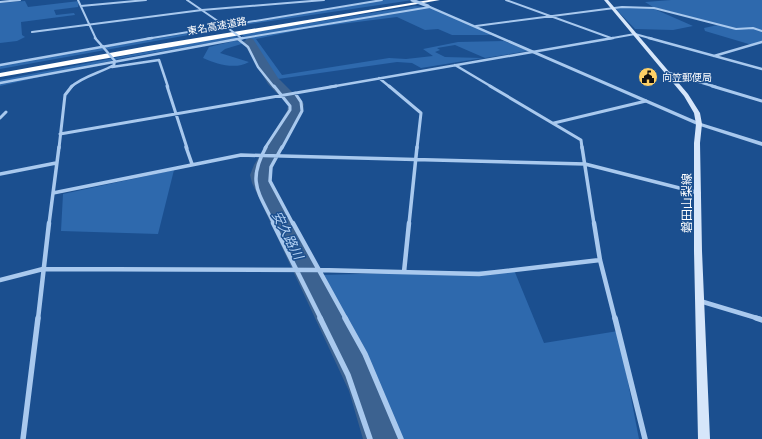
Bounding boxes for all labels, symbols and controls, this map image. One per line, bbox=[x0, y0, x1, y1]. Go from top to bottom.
street label: 東名高速道路 bbox=[186, 14, 248, 38]
public building icon: 向笠郵便局 bbox=[637, 66, 659, 88]
place label: 向笠郵便局 bbox=[662, 71, 712, 84]
street label: 磐田山梨線 bbox=[679, 173, 694, 233]
water label: 安久路川 bbox=[269, 208, 308, 264]

